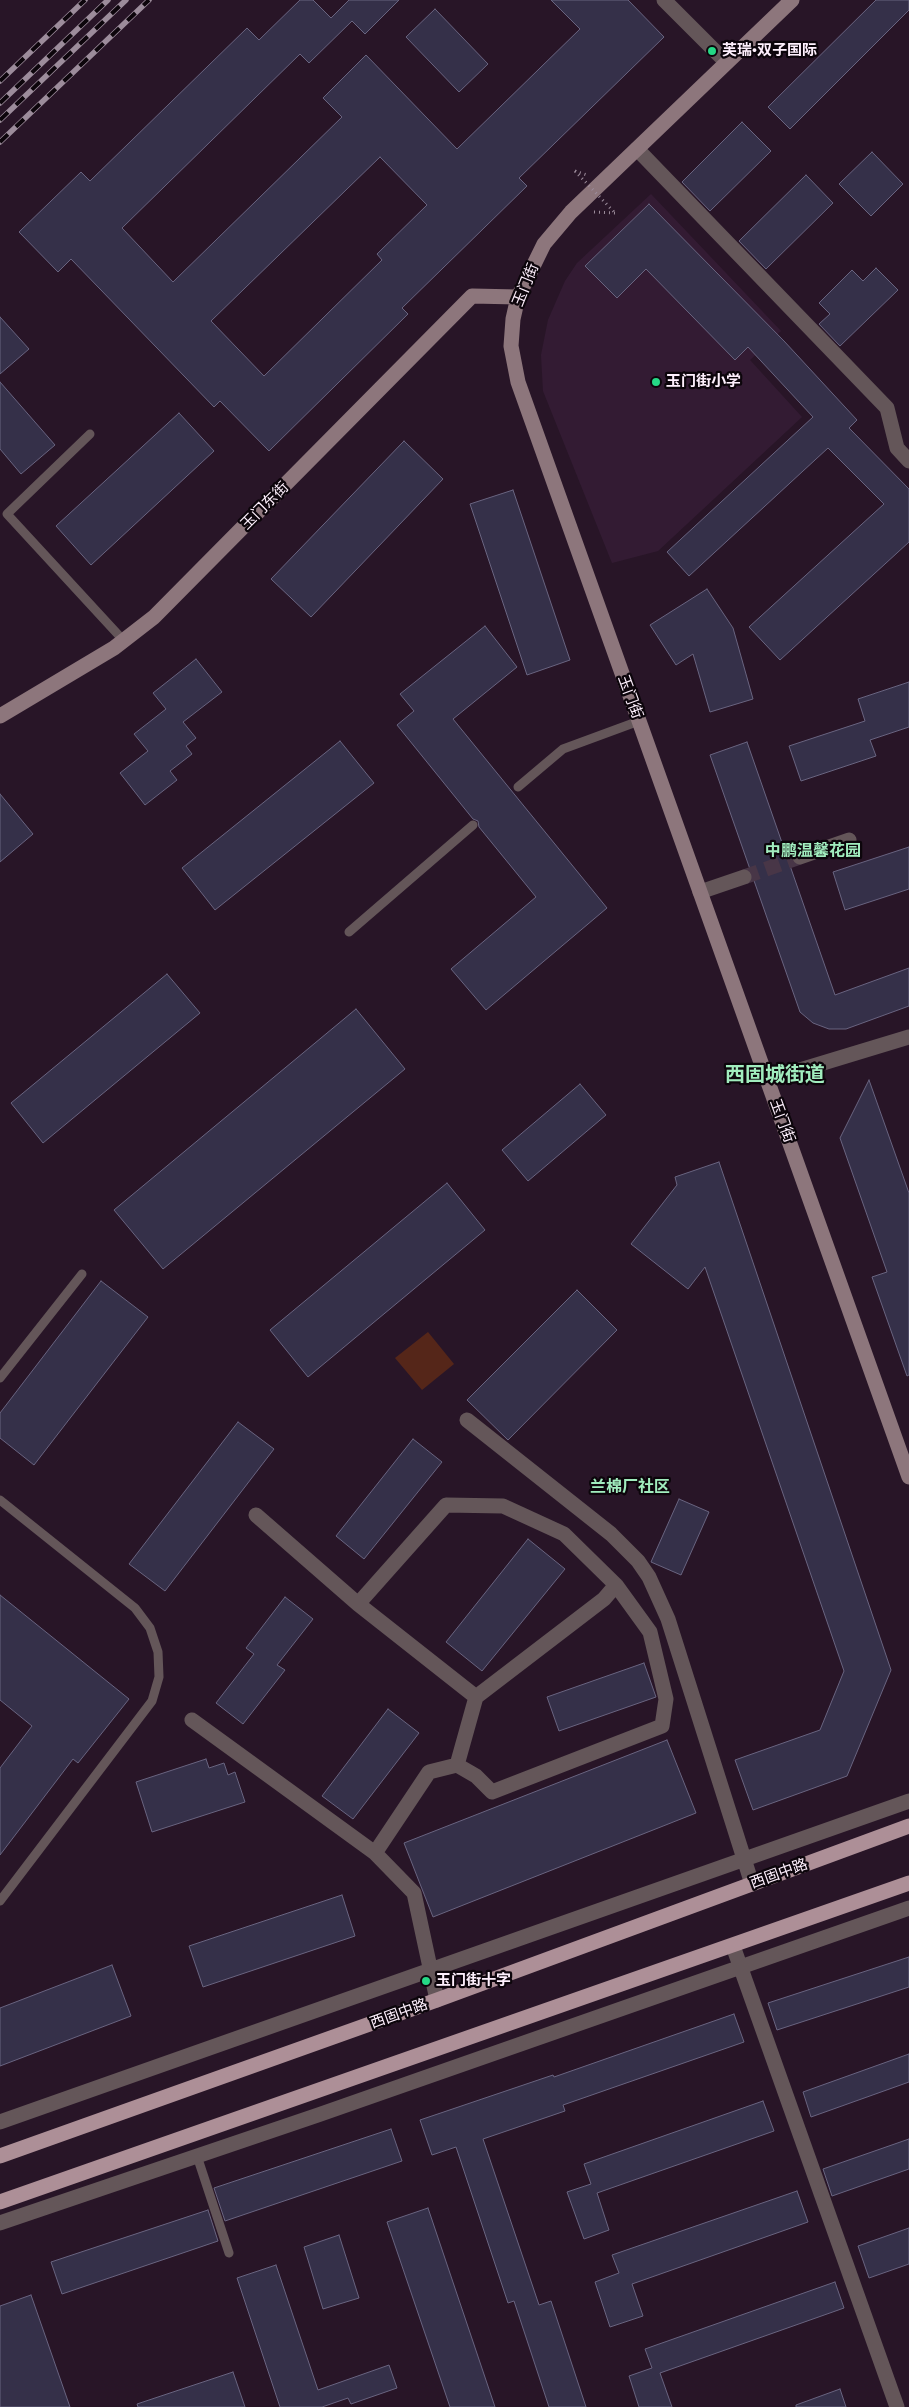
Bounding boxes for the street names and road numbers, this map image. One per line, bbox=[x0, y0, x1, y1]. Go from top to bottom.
street label: 玉门街 bbox=[509, 261, 543, 309]
street label: 玉门东街 bbox=[237, 478, 293, 534]
street label: 玉门街 bbox=[614, 673, 646, 721]
street label: 玉门街 bbox=[766, 1097, 798, 1145]
street label: 西固中路 bbox=[748, 1855, 810, 1893]
street label: 西固中路 bbox=[368, 1995, 430, 2033]

